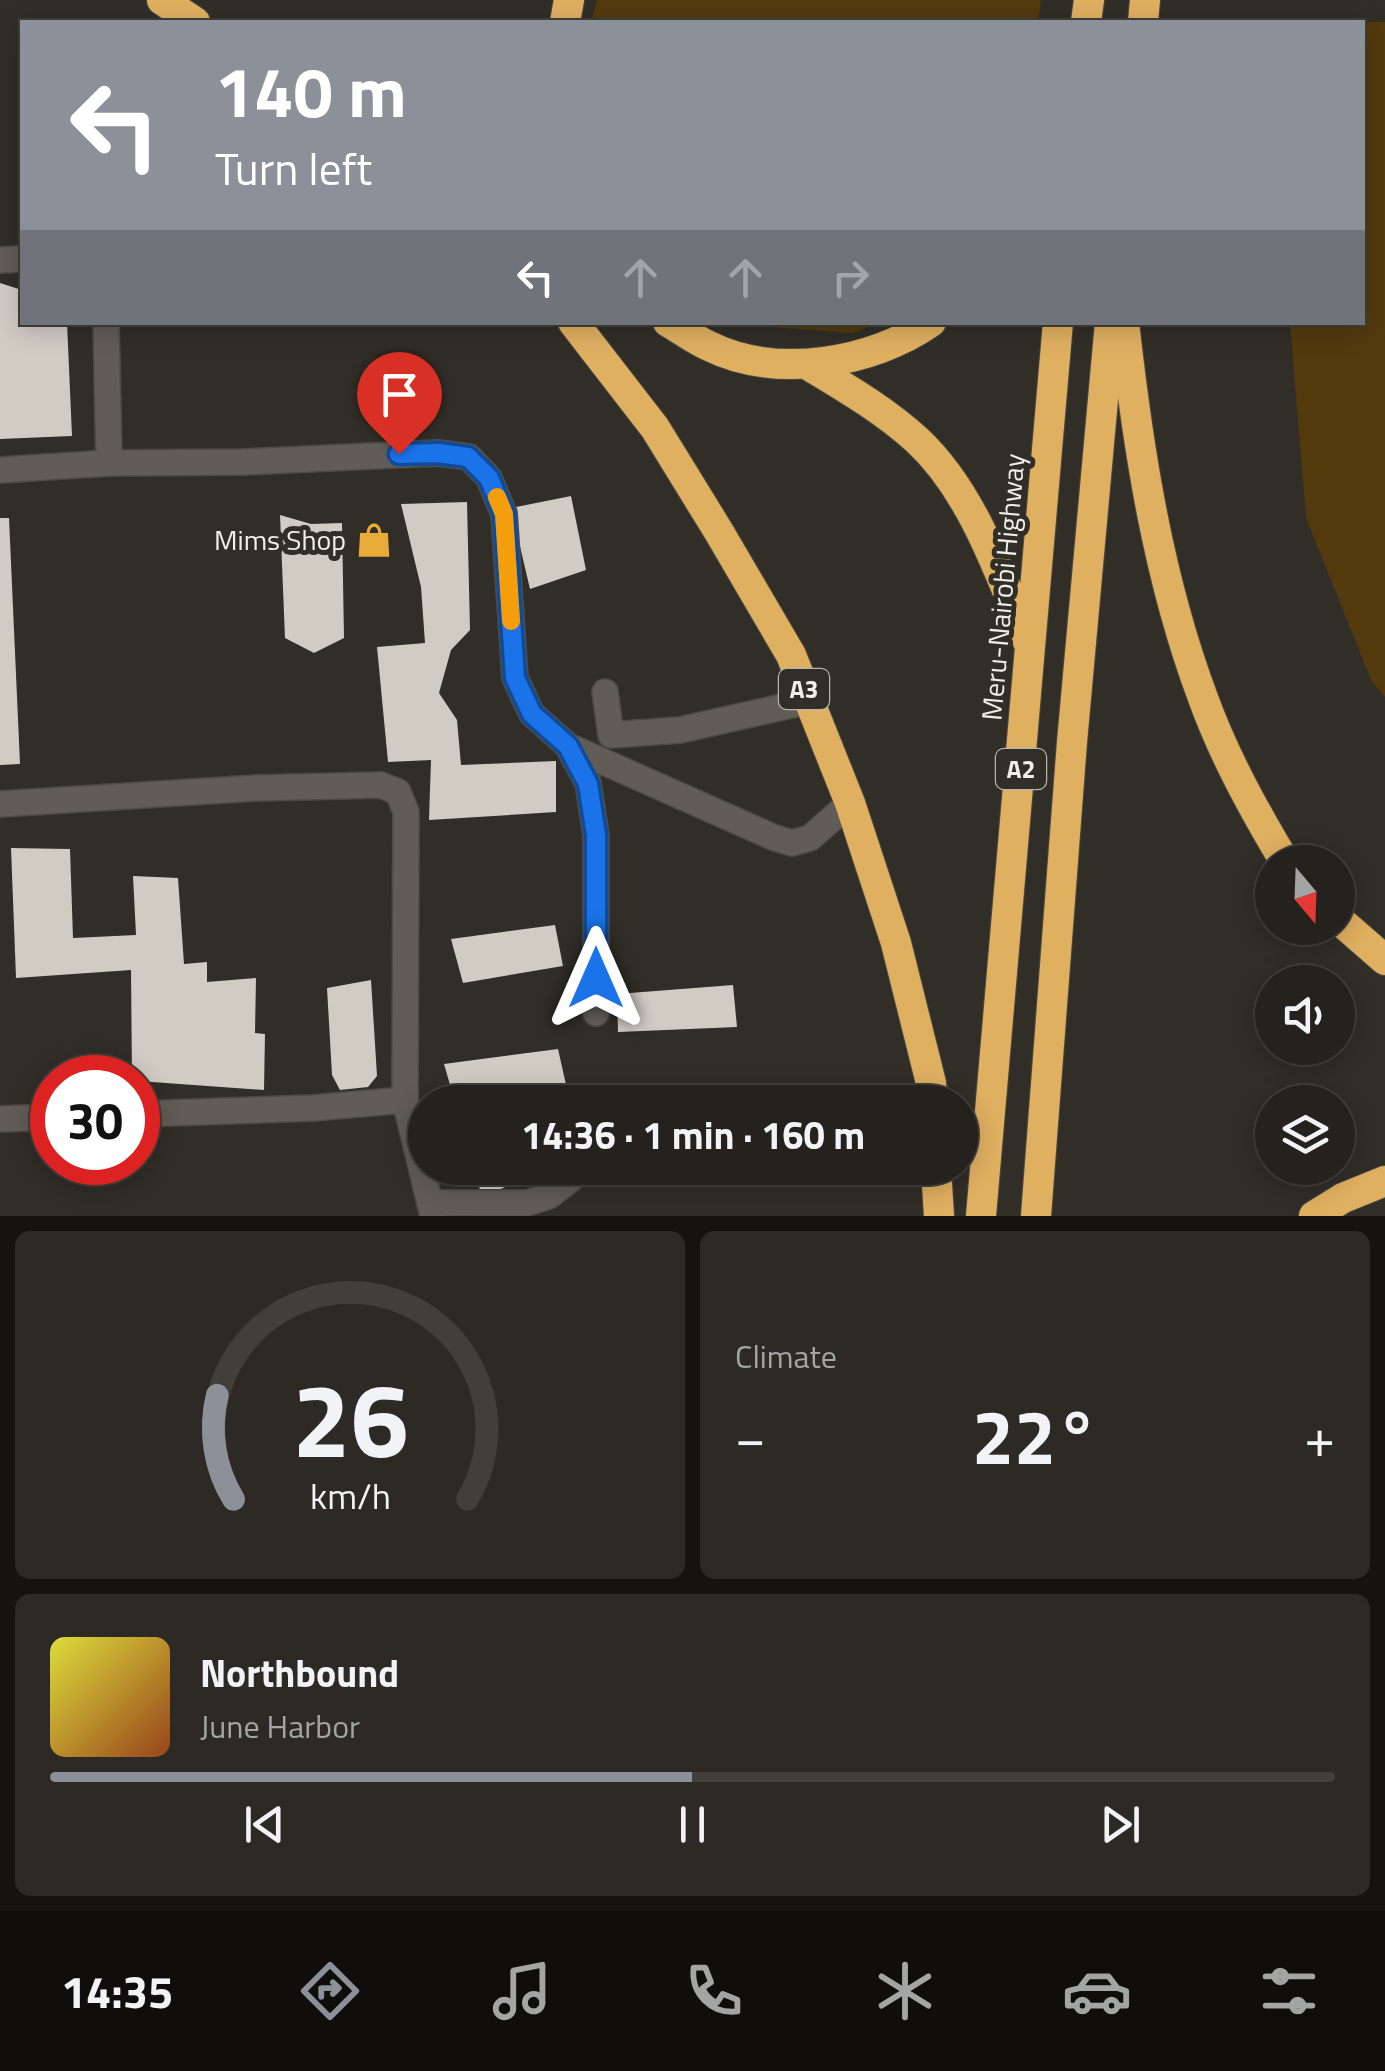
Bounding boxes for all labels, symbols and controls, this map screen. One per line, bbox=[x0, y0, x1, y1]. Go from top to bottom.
text: 140 m bbox=[215, 38, 407, 144]
icon: left bbox=[50, 60, 180, 190]
text: Turn left bbox=[215, 134, 372, 202]
icon: left bbox=[508, 250, 563, 305]
icon: ahead bbox=[613, 250, 668, 305]
icon: ahead bbox=[718, 250, 773, 305]
icon: right bbox=[823, 250, 878, 305]
pin bbox=[357, 352, 442, 455]
icon: arrive bbox=[372, 367, 427, 422]
street label: Meru-Nairobi Highway bbox=[969, 452, 1036, 722]
place label: Mims Shop bbox=[214, 518, 346, 561]
shop icon: Mims Shop bbox=[355, 521, 393, 559]
road number: A3 bbox=[779, 669, 829, 709]
road number: A2 bbox=[996, 749, 1046, 789]
north arrow bbox=[1255, 845, 1355, 945]
map controls bbox=[1255, 845, 1355, 1185]
position arrow bbox=[544, 926, 648, 1030]
button: sound bbox=[1255, 965, 1355, 1065]
speed limit sign: 30 bbox=[30, 1055, 160, 1185]
button: layers bbox=[1255, 1085, 1355, 1185]
text: 14:36 · 1 min · 160 m bbox=[521, 1106, 865, 1164]
text: Climate bbox=[735, 1332, 837, 1380]
text: 26 bbox=[292, 1339, 408, 1497]
text: 22° bbox=[972, 1379, 1098, 1493]
text: − bbox=[735, 1395, 766, 1478]
text: + bbox=[1304, 1395, 1335, 1478]
text: km/h bbox=[310, 1468, 390, 1523]
text: Northbound bbox=[200, 1644, 399, 1702]
text: June Harbor bbox=[200, 1702, 360, 1750]
icon: previous bbox=[237, 1797, 292, 1852]
icon: pause bbox=[665, 1797, 720, 1852]
icon: next bbox=[1093, 1797, 1148, 1852]
icon: directions bbox=[295, 1956, 365, 2026]
icon: music bbox=[487, 1956, 557, 2026]
icon: phone bbox=[679, 1956, 749, 2026]
icon: climate bbox=[870, 1956, 940, 2026]
icon: car bbox=[1062, 1956, 1132, 2026]
icon: filters bbox=[1254, 1956, 1324, 2026]
text: 14:35 bbox=[61, 1957, 173, 2025]

